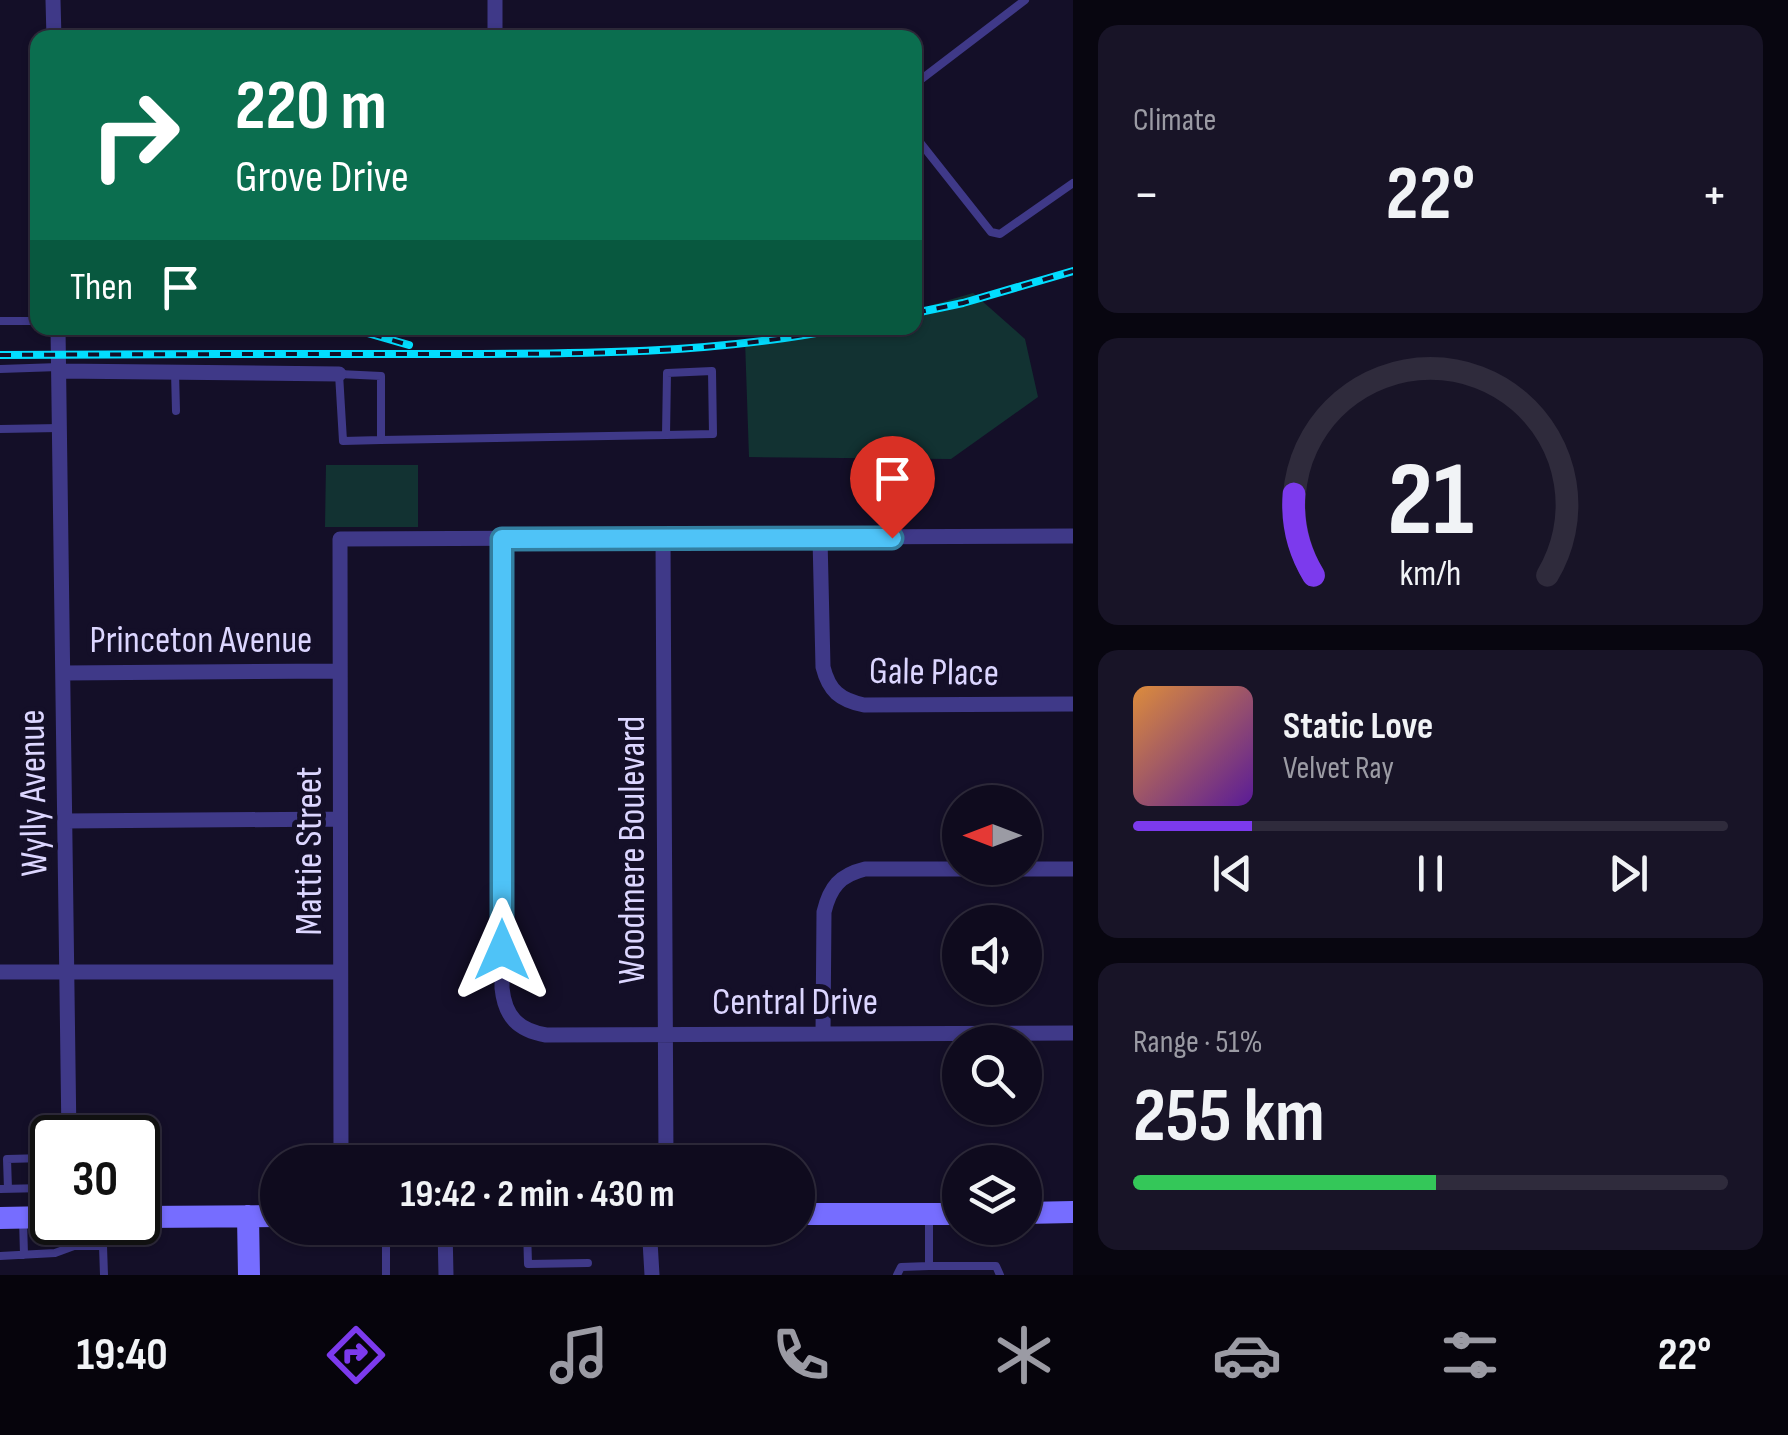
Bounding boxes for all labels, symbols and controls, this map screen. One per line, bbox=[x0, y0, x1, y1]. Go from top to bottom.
text: 220 m bbox=[235, 65, 387, 149]
icon: right bbox=[70, 70, 200, 200]
text: Climate bbox=[1133, 101, 1216, 140]
text: Grove Drive bbox=[235, 150, 409, 205]
text: 22° bbox=[1386, 150, 1475, 241]
text: − bbox=[1133, 162, 1160, 229]
text: + bbox=[1701, 162, 1728, 229]
icon: arrive bbox=[153, 260, 208, 315]
text: Then bbox=[70, 265, 133, 310]
pin bbox=[850, 436, 935, 539]
text: 21 bbox=[1387, 439, 1474, 564]
icon: arrive bbox=[865, 451, 920, 506]
text: km/h bbox=[1400, 553, 1461, 596]
street label: Princeton Avenue bbox=[90, 618, 312, 663]
street label: Gale Place bbox=[869, 649, 999, 696]
text: Static Love bbox=[1283, 704, 1433, 749]
street label: Wylly Avenue bbox=[10, 709, 57, 877]
street label: Woodmere Boulevard bbox=[610, 716, 655, 984]
text: Velvet Ray bbox=[1283, 749, 1394, 788]
street label: Mattie Street bbox=[287, 767, 332, 935]
north arrow bbox=[942, 785, 1042, 885]
map controls bbox=[942, 785, 1042, 1245]
icon: previous bbox=[1205, 846, 1260, 901]
icon: pause bbox=[1403, 846, 1458, 901]
icon: next bbox=[1601, 846, 1656, 901]
position arrow bbox=[450, 898, 554, 1002]
button: sound bbox=[942, 905, 1042, 1005]
street label: Central Drive bbox=[712, 980, 878, 1025]
text: Range · 51% bbox=[1133, 1023, 1263, 1062]
button: search bbox=[942, 1025, 1042, 1125]
text: 255 km bbox=[1133, 1072, 1325, 1163]
speed limit sign: 30 bbox=[30, 1115, 160, 1245]
button: layers bbox=[942, 1145, 1042, 1245]
text: 19:42 · 2 min · 430 m bbox=[400, 1172, 675, 1217]
icon: directions bbox=[321, 1320, 391, 1390]
icon: music bbox=[544, 1320, 614, 1390]
icon: phone bbox=[766, 1320, 836, 1390]
icon: climate bbox=[989, 1320, 1059, 1390]
icon: car bbox=[1212, 1320, 1282, 1390]
icon: filters bbox=[1435, 1320, 1505, 1390]
text: 19:40 bbox=[76, 1328, 168, 1383]
text: 22° bbox=[1658, 1328, 1711, 1383]

